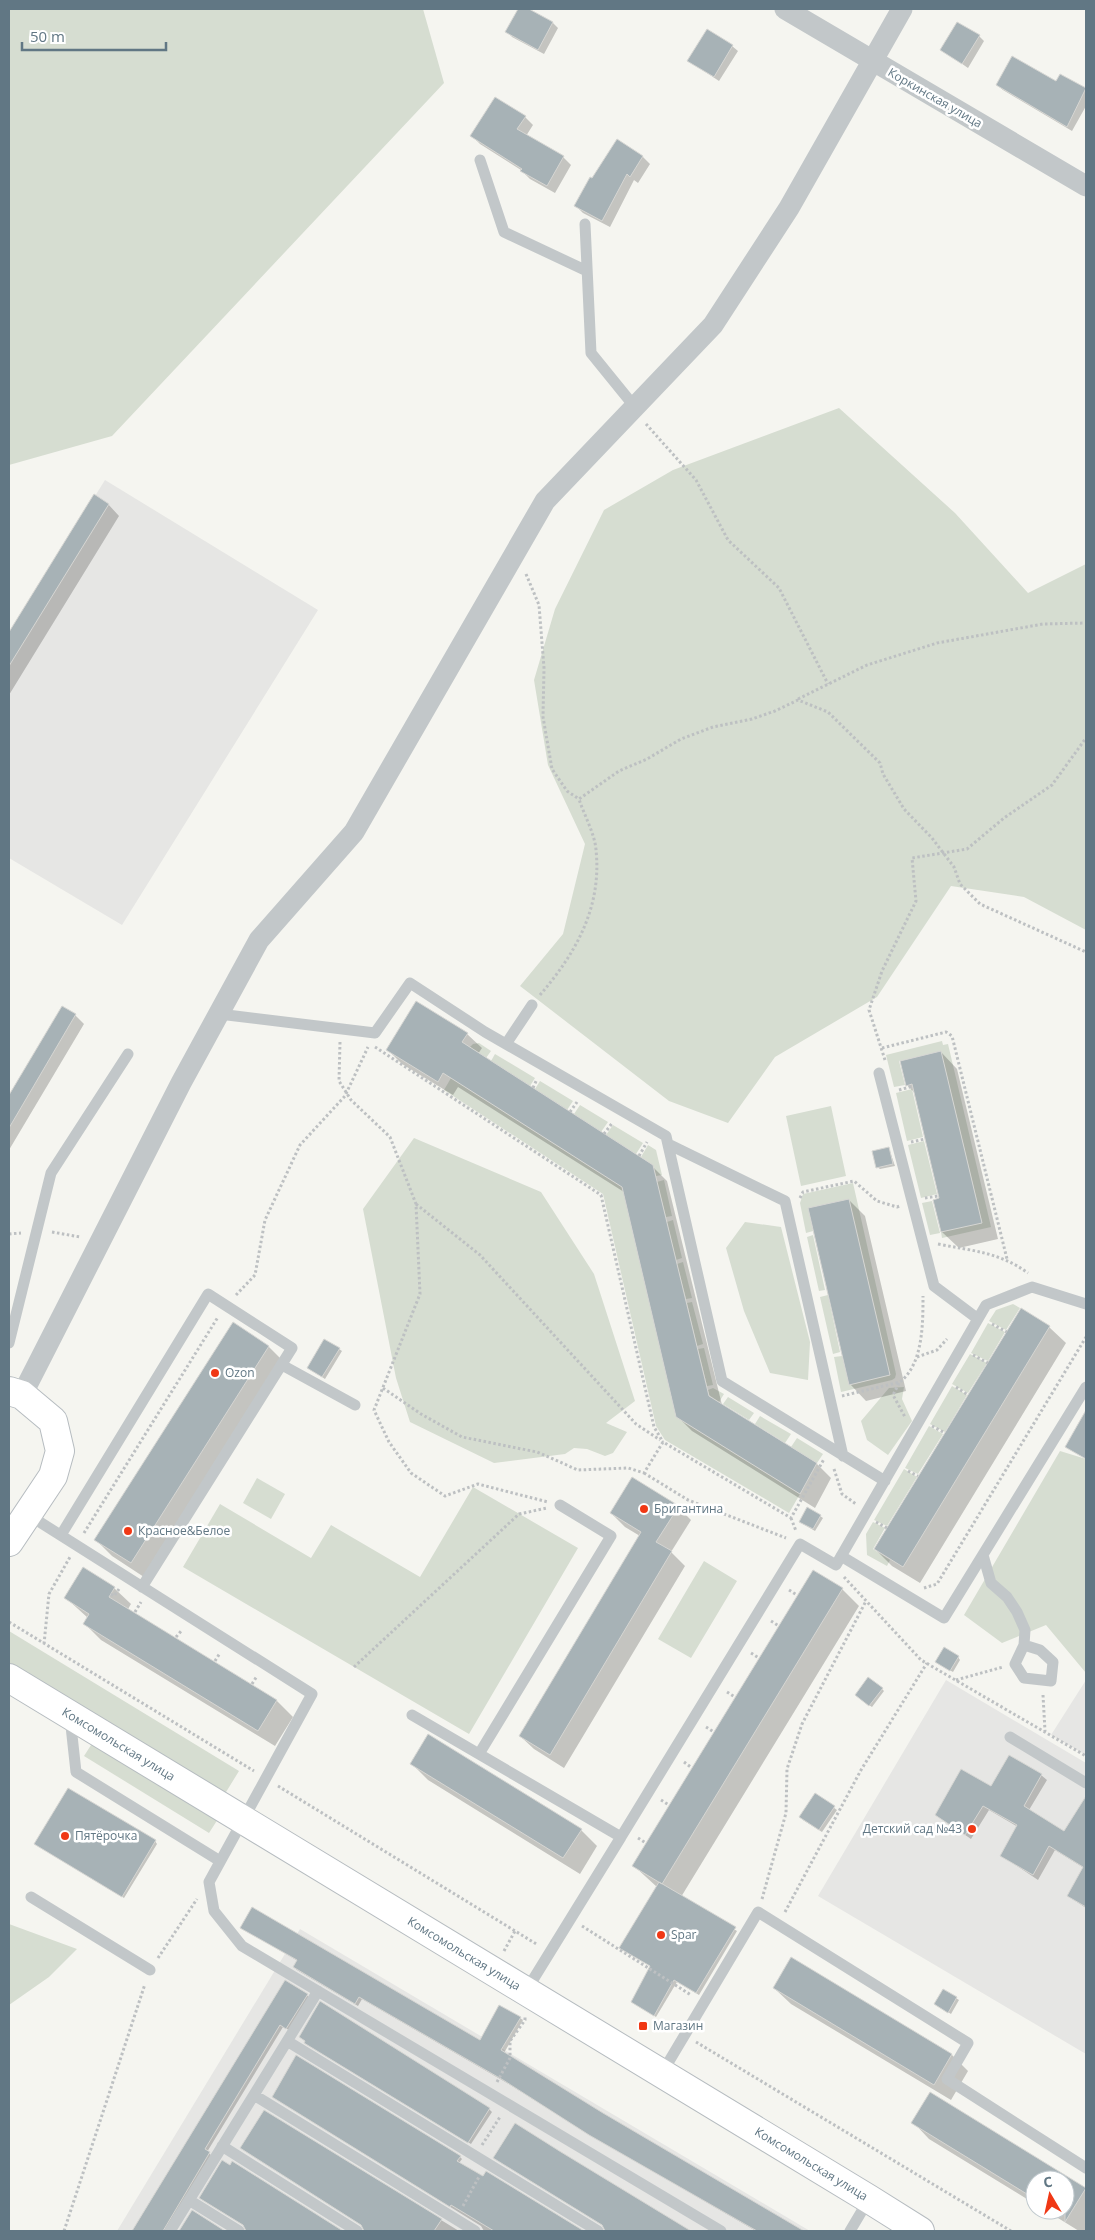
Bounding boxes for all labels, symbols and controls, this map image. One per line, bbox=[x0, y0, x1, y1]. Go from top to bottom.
scale bar bbox=[22, 20, 166, 52]
text: 50 m bbox=[30, 26, 65, 46]
street label: Коркинская улица bbox=[885, 64, 986, 132]
place label: Ozon bbox=[225, 1364, 255, 1381]
marker: Ozon bbox=[209, 1367, 221, 1379]
place label: Бригантина bbox=[654, 1500, 723, 1517]
marker: Бригантина bbox=[638, 1503, 650, 1515]
place label: Красное&Белое bbox=[138, 1522, 231, 1539]
marker: Красное&Белое bbox=[122, 1525, 134, 1537]
street label: Комсомольская улица bbox=[59, 1703, 178, 1785]
place label: Детский сад №43 bbox=[863, 1820, 962, 1837]
marker: Детский сад №43 bbox=[966, 1823, 978, 1835]
place label: Пятёрочка bbox=[75, 1827, 137, 1844]
marker: Пятёрочка bbox=[59, 1830, 71, 1842]
street label: Комсомольская улица bbox=[405, 1912, 524, 1994]
place label: Spar bbox=[671, 1926, 697, 1943]
marker: Spar bbox=[655, 1929, 667, 1941]
place label: Магазин bbox=[653, 2017, 703, 2034]
marker: Магазин bbox=[637, 2020, 649, 2032]
street label: Комсомольская улица bbox=[752, 2123, 871, 2204]
north arrow bbox=[1025, 2170, 1075, 2220]
text: С bbox=[1042, 2172, 1054, 2192]

